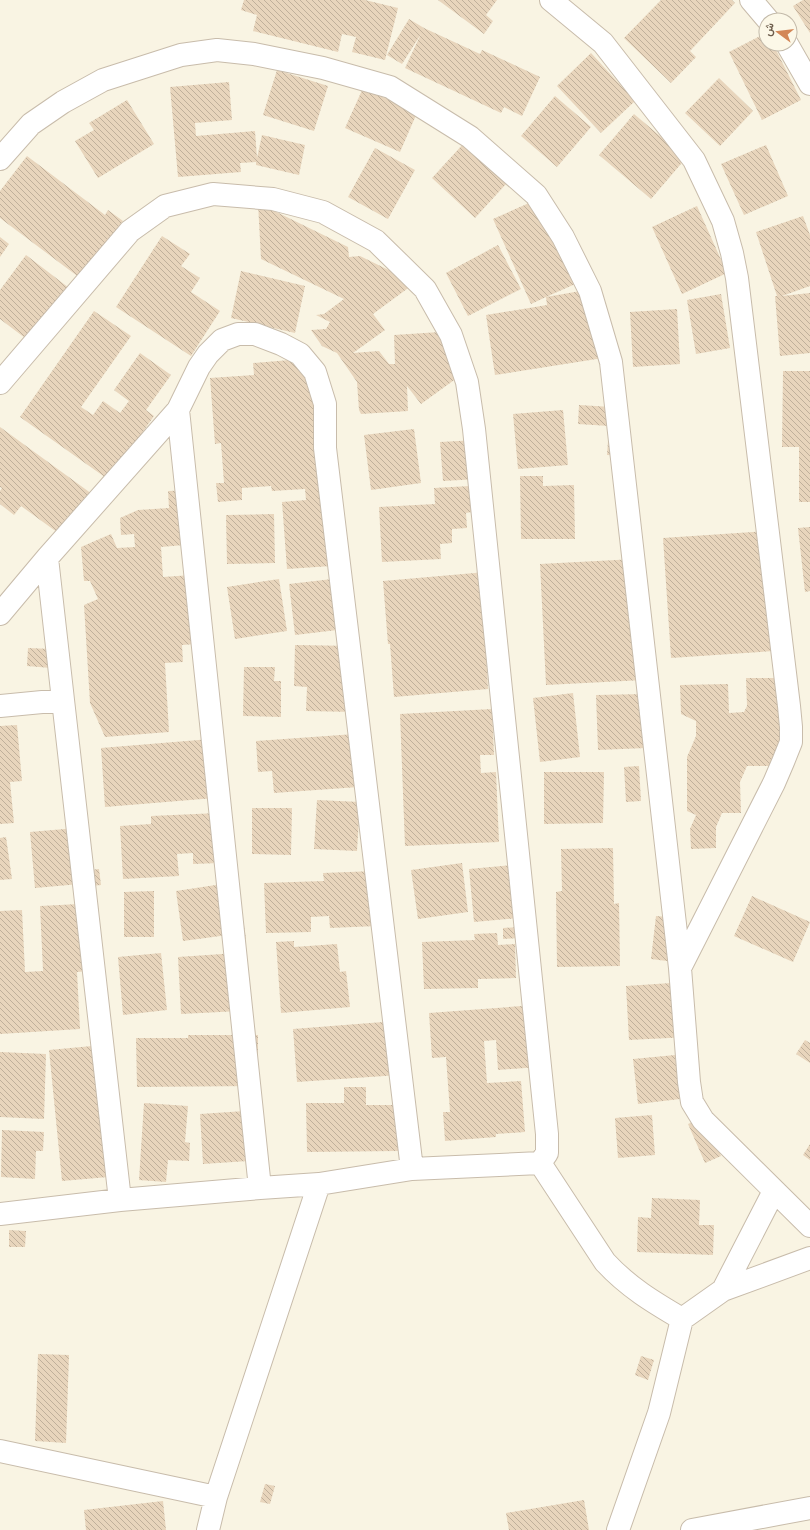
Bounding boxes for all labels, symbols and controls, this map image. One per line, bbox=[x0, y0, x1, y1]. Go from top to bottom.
north arrow bbox=[758, 12, 798, 52]
text: ش bbox=[760, 21, 777, 38]

